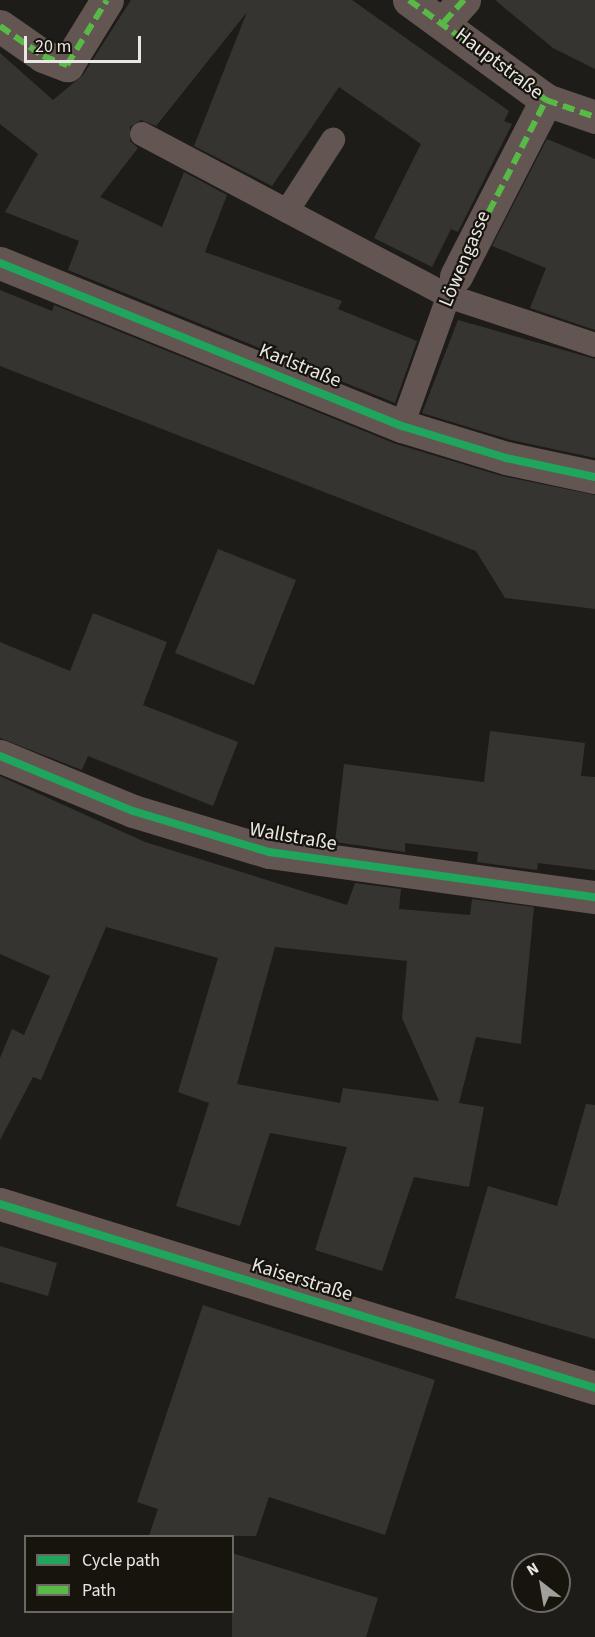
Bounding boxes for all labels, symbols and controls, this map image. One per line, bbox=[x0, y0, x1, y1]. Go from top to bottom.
street label: Hauptstraße bbox=[450, 23, 548, 105]
scale bar bbox=[27, 24, 144, 62]
text: 20 m bbox=[35, 34, 71, 59]
street label: Löwengasse bbox=[434, 207, 496, 311]
street label: Karlstraße bbox=[255, 339, 345, 393]
street label: Wallstraße bbox=[247, 818, 339, 856]
street label: Kaiserstraße bbox=[249, 1253, 355, 1307]
legend bbox=[24, 1535, 234, 1613]
text: Cycle path bbox=[82, 1548, 160, 1573]
north arrow bbox=[511, 1553, 571, 1613]
text: N bbox=[523, 1557, 543, 1581]
text: Path bbox=[82, 1578, 116, 1603]

